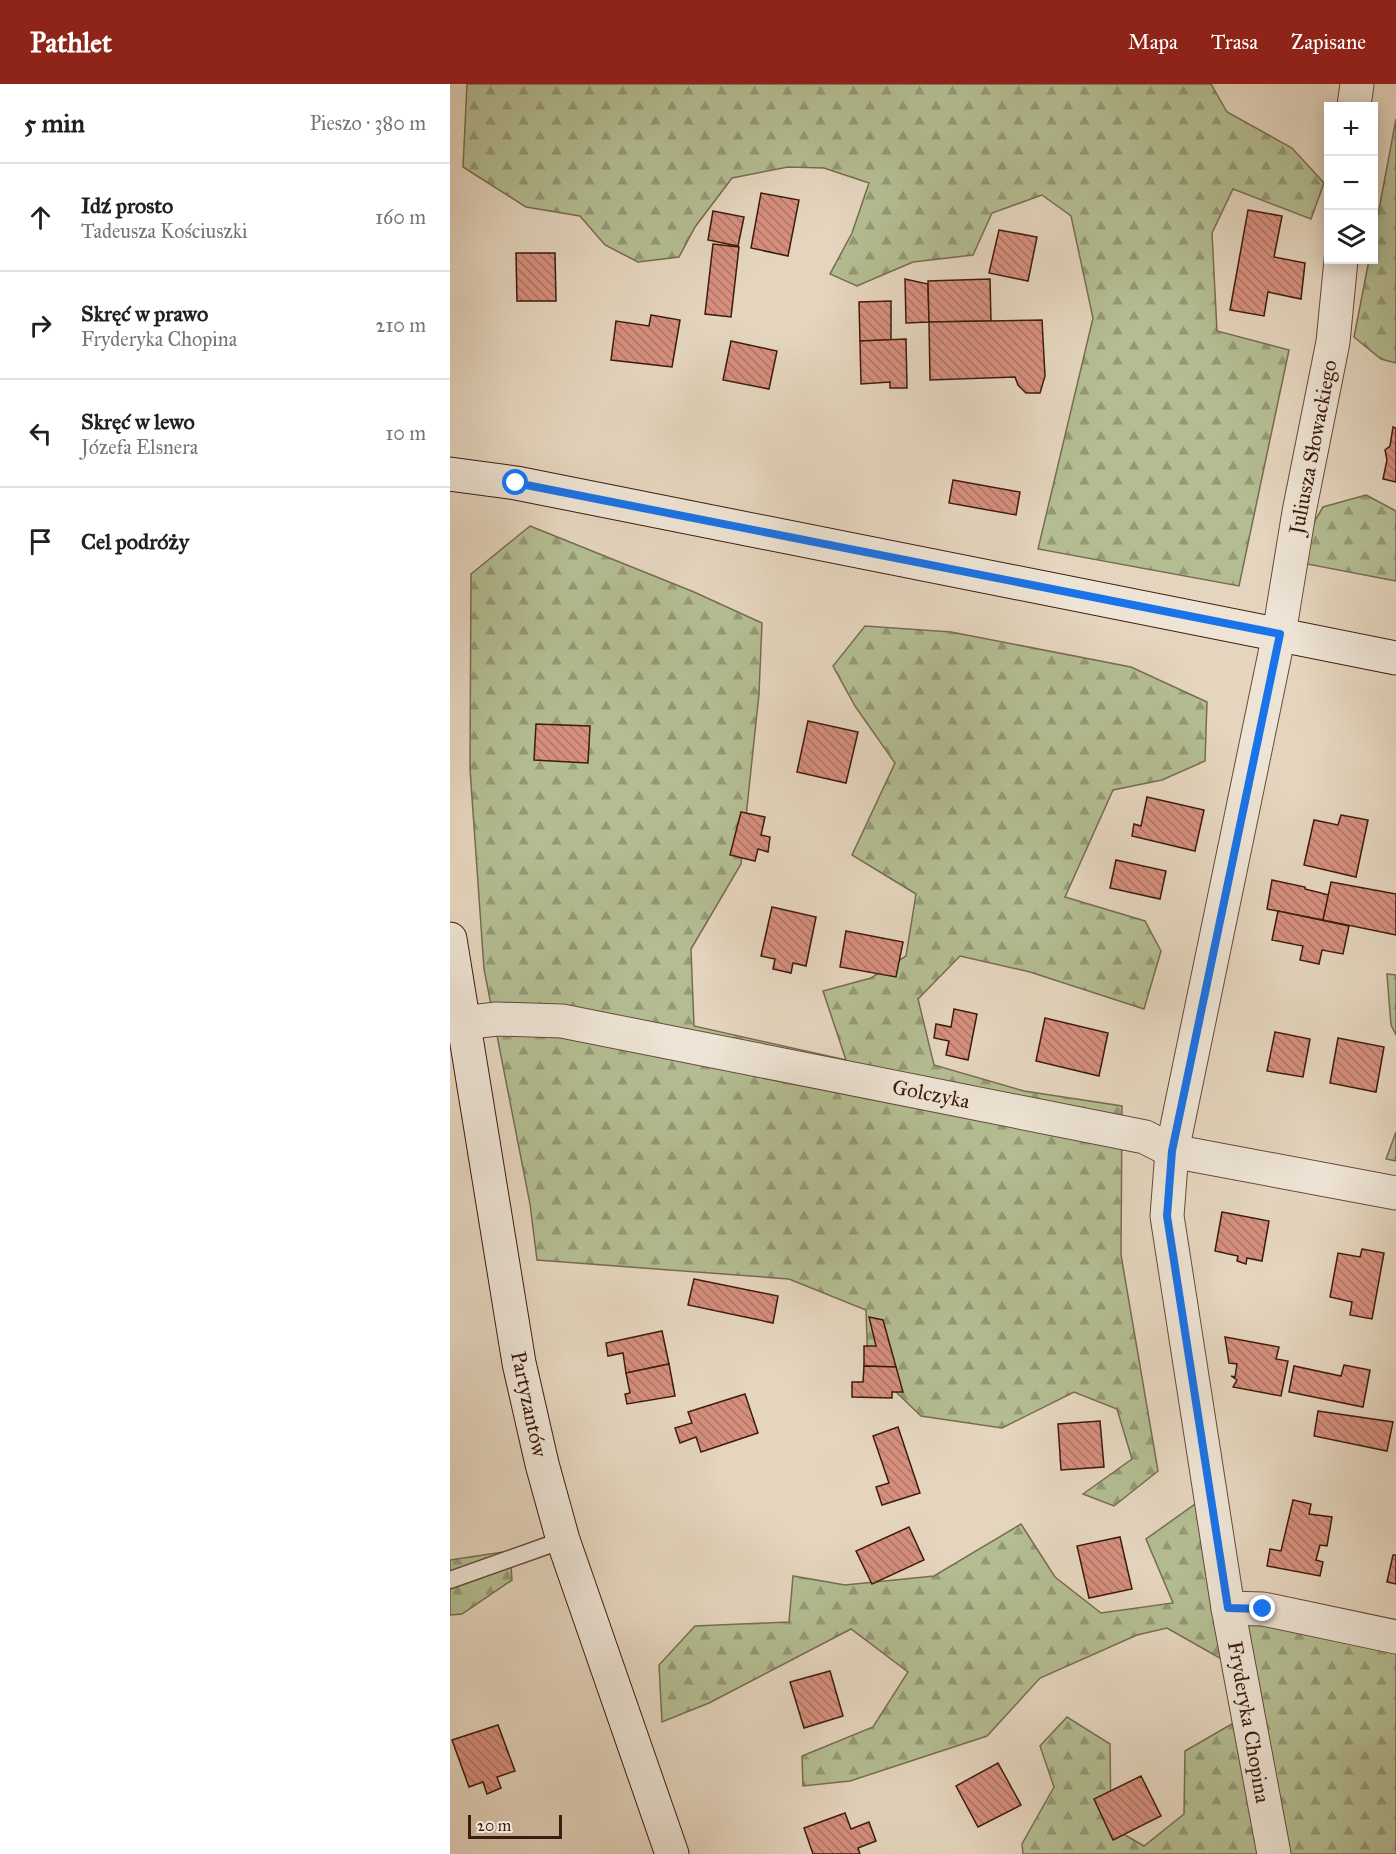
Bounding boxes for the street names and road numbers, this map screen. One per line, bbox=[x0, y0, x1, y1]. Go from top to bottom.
street label: Juliusza Słowackiego bbox=[1283, 357, 1343, 538]
street label: Golczyka bbox=[890, 1074, 972, 1114]
street label: Partyzantów bbox=[505, 1349, 553, 1459]
street label: Fryderyka Chopina bbox=[1222, 1639, 1276, 1805]

